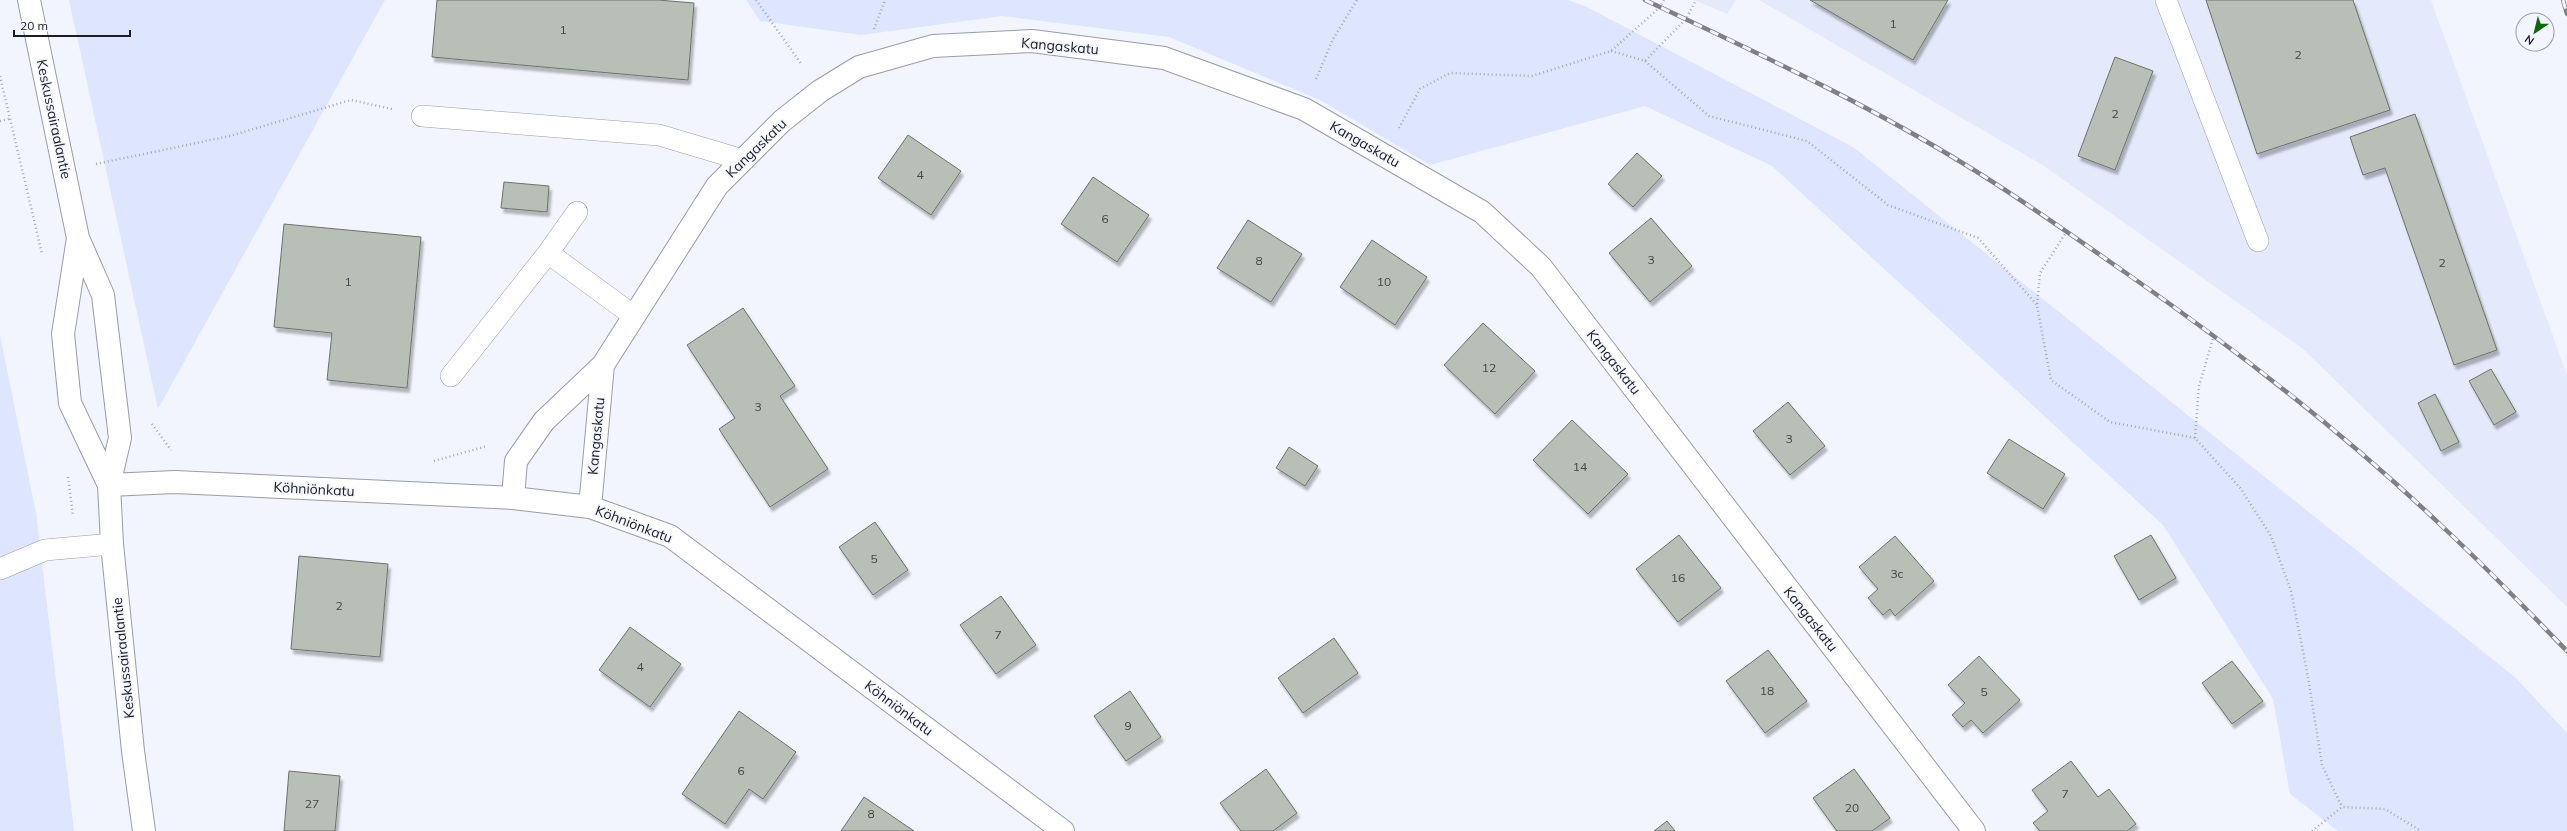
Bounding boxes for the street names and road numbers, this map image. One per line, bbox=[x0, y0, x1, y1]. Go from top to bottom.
street label: Kangaskatu bbox=[1020, 34, 1100, 58]
street label: Keskussairaalantie bbox=[33, 58, 75, 180]
street label: Kangaskatu bbox=[722, 115, 790, 181]
street label: Kangaskatu bbox=[1327, 117, 1403, 171]
street label: Kangaskatu bbox=[1583, 326, 1645, 398]
street label: Kangaskatu bbox=[584, 396, 608, 476]
street label: Köhniönkatu bbox=[273, 478, 355, 500]
street label: Köhniönkatu bbox=[593, 501, 675, 547]
street label: Kangaskatu bbox=[1780, 583, 1842, 655]
street label: Keskussairaalantie bbox=[108, 597, 138, 719]
street label: Köhniönkatu bbox=[861, 676, 937, 740]

